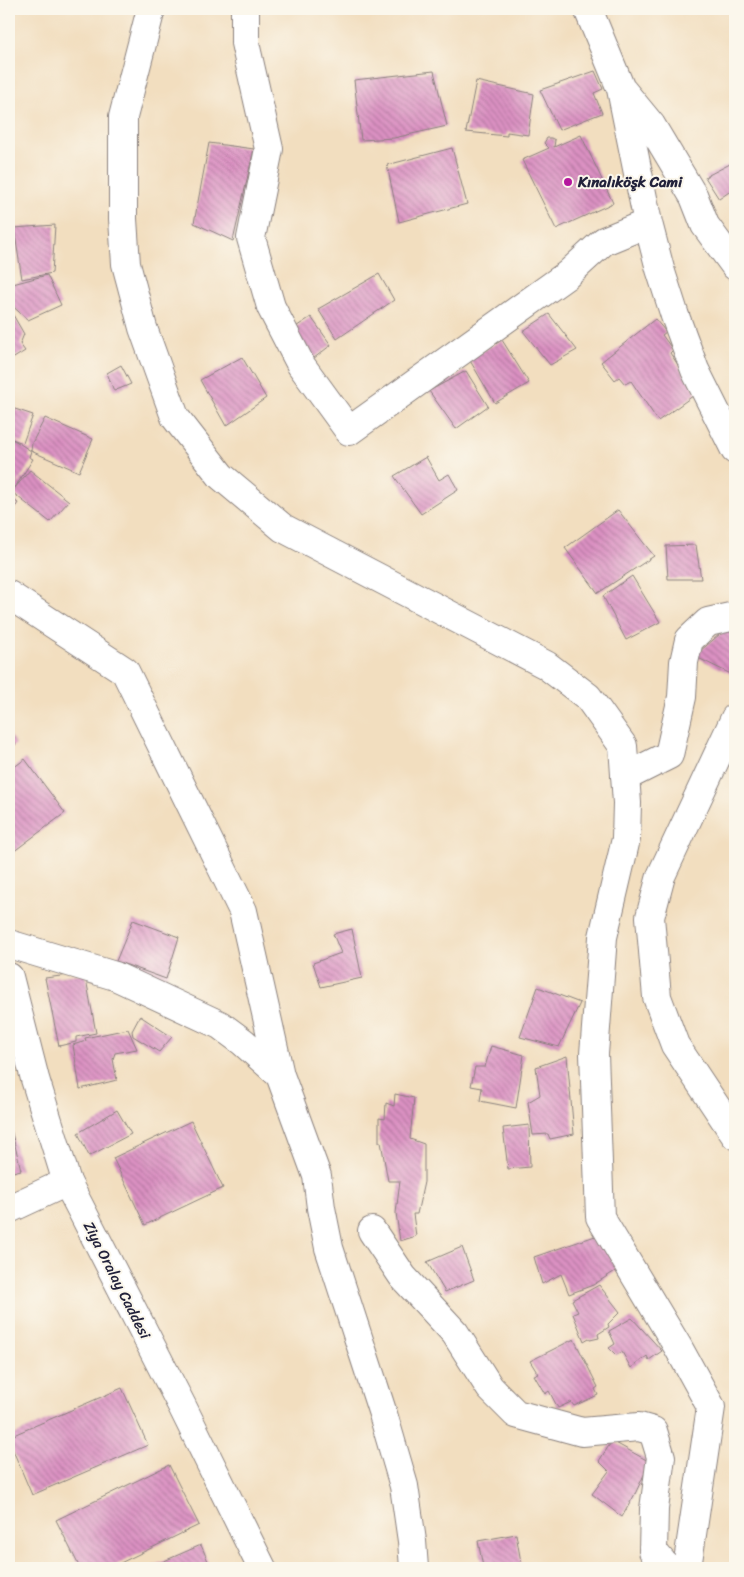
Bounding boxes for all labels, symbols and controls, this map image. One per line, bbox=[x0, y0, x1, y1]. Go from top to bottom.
place label: Kınalıköşk Cami bbox=[577, 169, 683, 195]
marker: Kınalıköşk Cami bbox=[562, 176, 574, 188]
street label: Ziya Oralay Caddesi bbox=[76, 1216, 158, 1344]

